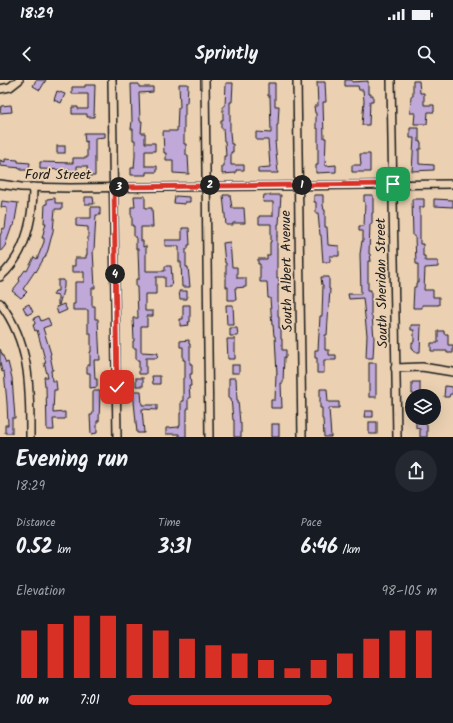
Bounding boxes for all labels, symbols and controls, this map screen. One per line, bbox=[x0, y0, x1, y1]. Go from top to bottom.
text: 18:29 bbox=[20, 2, 53, 26]
text: Sprintly bbox=[195, 40, 258, 69]
icon: back bbox=[16, 43, 38, 65]
icon: search bbox=[415, 43, 437, 65]
street label: Ford Street bbox=[25, 164, 92, 186]
pin bbox=[376, 167, 410, 201]
icon: arrive bbox=[382, 173, 404, 195]
pin: 2 bbox=[200, 175, 220, 195]
pin: 1 bbox=[292, 175, 312, 195]
text: 2 bbox=[207, 176, 213, 194]
text: 1 bbox=[300, 176, 304, 194]
pin: 3 bbox=[109, 177, 129, 197]
text: 3 bbox=[116, 178, 122, 196]
street label: South Albert Avenue bbox=[275, 209, 299, 332]
street label: South Sheridan Street bbox=[370, 217, 394, 348]
pin: 4 bbox=[105, 264, 125, 284]
text: 4 bbox=[112, 265, 118, 283]
pin bbox=[100, 370, 134, 404]
icon: check bbox=[106, 376, 128, 398]
map controls bbox=[405, 389, 441, 425]
button: layers bbox=[405, 389, 441, 425]
text: Evening run bbox=[16, 443, 128, 478]
button: share bbox=[395, 450, 437, 492]
text: 18:29 bbox=[16, 476, 45, 497]
text: Distance bbox=[16, 514, 56, 532]
text: Time bbox=[158, 514, 181, 532]
text: Pace bbox=[301, 514, 322, 532]
text: 0.52 bbox=[16, 532, 53, 564]
text: 3:31 bbox=[158, 532, 191, 564]
text: 6:46 bbox=[301, 532, 338, 564]
text: km bbox=[53, 541, 71, 559]
text: /km bbox=[338, 541, 360, 559]
text: Elevation bbox=[16, 581, 65, 602]
text: 98–105 m bbox=[382, 581, 437, 602]
text: 100 m bbox=[16, 690, 49, 711]
text: 7:01 bbox=[80, 690, 100, 711]

